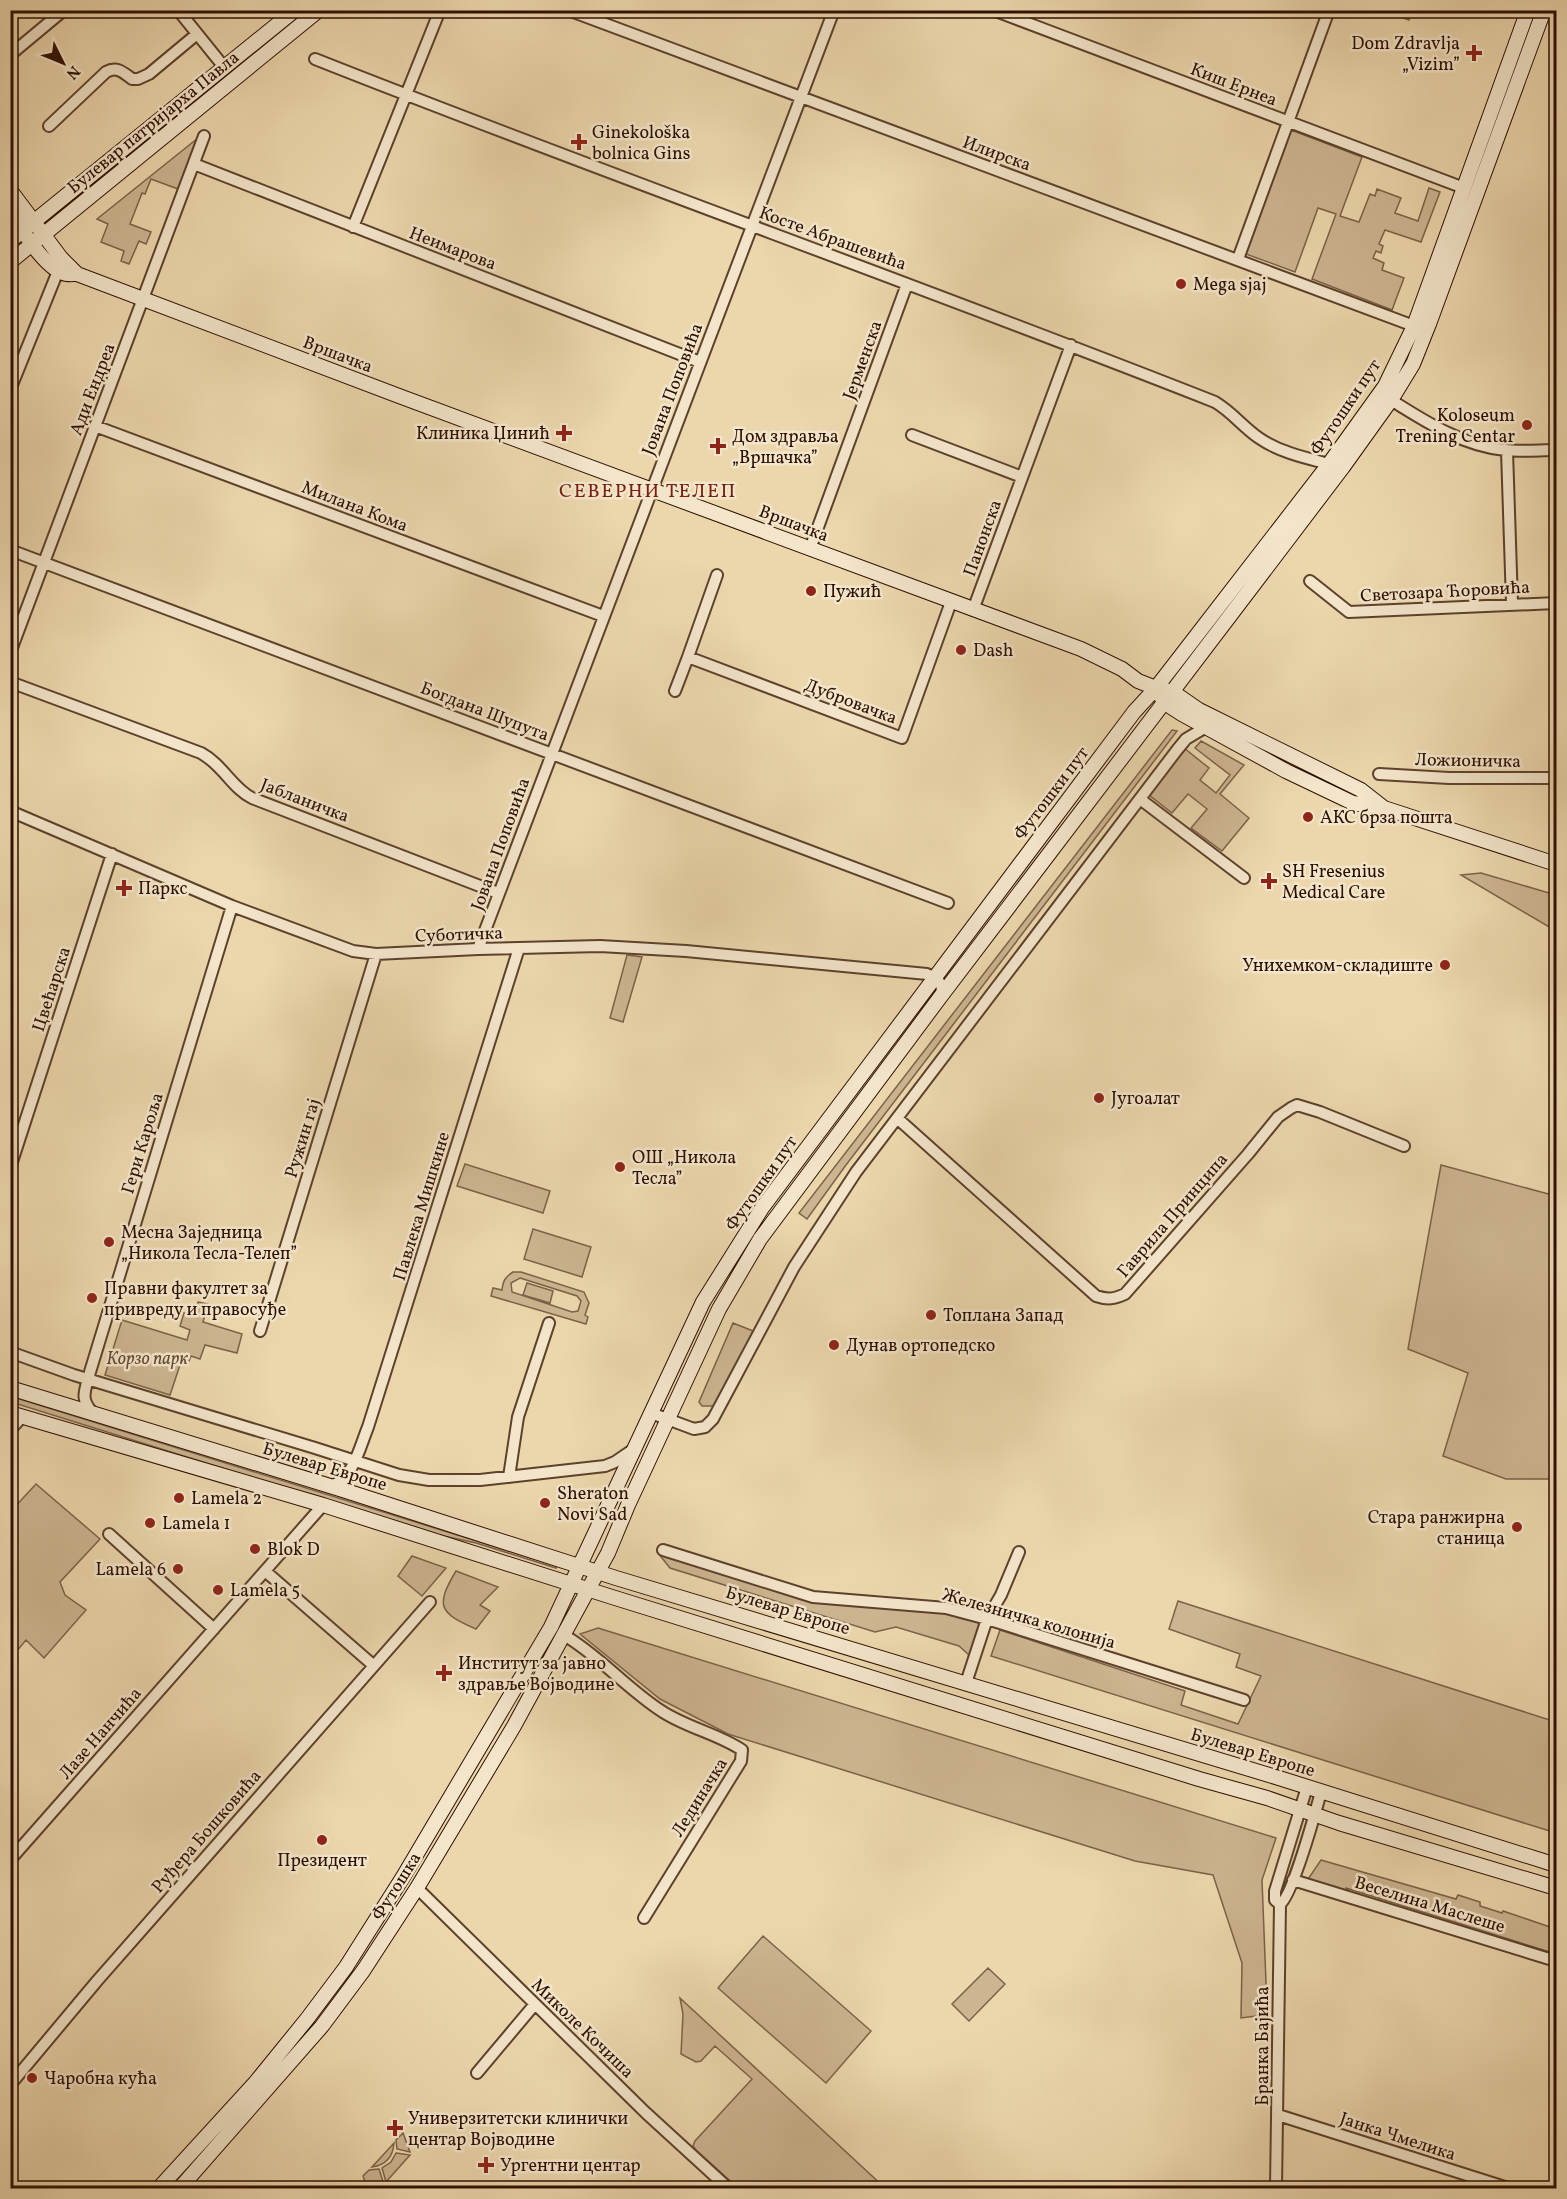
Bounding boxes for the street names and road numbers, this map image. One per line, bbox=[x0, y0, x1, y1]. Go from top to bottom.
street label: Булевар патријарха Павла bbox=[63, 46, 245, 200]
street label: Киш Ернеа bbox=[1186, 57, 1281, 113]
street label: Илирска bbox=[959, 130, 1034, 178]
street label: Косте Абрашевића bbox=[755, 201, 910, 278]
street label: Неимарова bbox=[405, 221, 500, 278]
street label: Јерменска bbox=[837, 317, 889, 404]
street label: Јована Поповића bbox=[637, 320, 710, 459]
street label: Вршачка bbox=[299, 331, 376, 380]
street label: Ади Ендреа bbox=[64, 340, 122, 439]
street label: Футошки пут bbox=[1305, 355, 1388, 461]
street label: Милана Кома bbox=[298, 476, 411, 539]
street label: Панонска bbox=[958, 496, 1009, 581]
street label: Вршачка bbox=[755, 500, 832, 549]
street label: Светозара Ћоровића bbox=[1360, 576, 1531, 609]
street label: Дубровачка bbox=[801, 673, 900, 732]
street label: Богдана Шупута bbox=[416, 676, 553, 748]
street label: Футошки пут bbox=[1009, 742, 1096, 846]
street label: Ложионичка bbox=[1415, 748, 1521, 775]
street label: Јабланичка bbox=[256, 773, 353, 830]
street label: Јована Поповића bbox=[466, 774, 537, 915]
street label: Суботичка bbox=[415, 921, 503, 950]
street label: Цвећарска bbox=[27, 944, 78, 1035]
street label: Гери Кароља bbox=[116, 1090, 171, 1197]
street label: Ружин гај bbox=[279, 1096, 327, 1181]
street label: Павлека Мишкине bbox=[388, 1129, 457, 1284]
street label: Футошки пут bbox=[720, 1131, 804, 1237]
street label: Гаврила Принципа bbox=[1112, 1148, 1234, 1284]
street label: Булевар Европе bbox=[259, 1437, 390, 1498]
street label: Булевар Европе bbox=[722, 1581, 853, 1642]
street label: Железничка колонија bbox=[939, 1583, 1118, 1656]
street label: Лазе Нанчића bbox=[54, 1682, 148, 1786]
street label: Булевар Европе bbox=[1187, 1723, 1318, 1784]
street label: Лединачка bbox=[666, 1753, 735, 1842]
street label: Руђера Бошковића bbox=[146, 1765, 268, 1899]
street label: Футошка bbox=[366, 1848, 428, 1926]
street label: Веселина Маслеше bbox=[1351, 1871, 1508, 1940]
street label: Миколе Кочиша bbox=[525, 1973, 639, 2085]
street label: Бранка Бајића bbox=[1251, 1986, 1276, 2106]
street label: Јанка Чмелика bbox=[1336, 2107, 1459, 2168]

